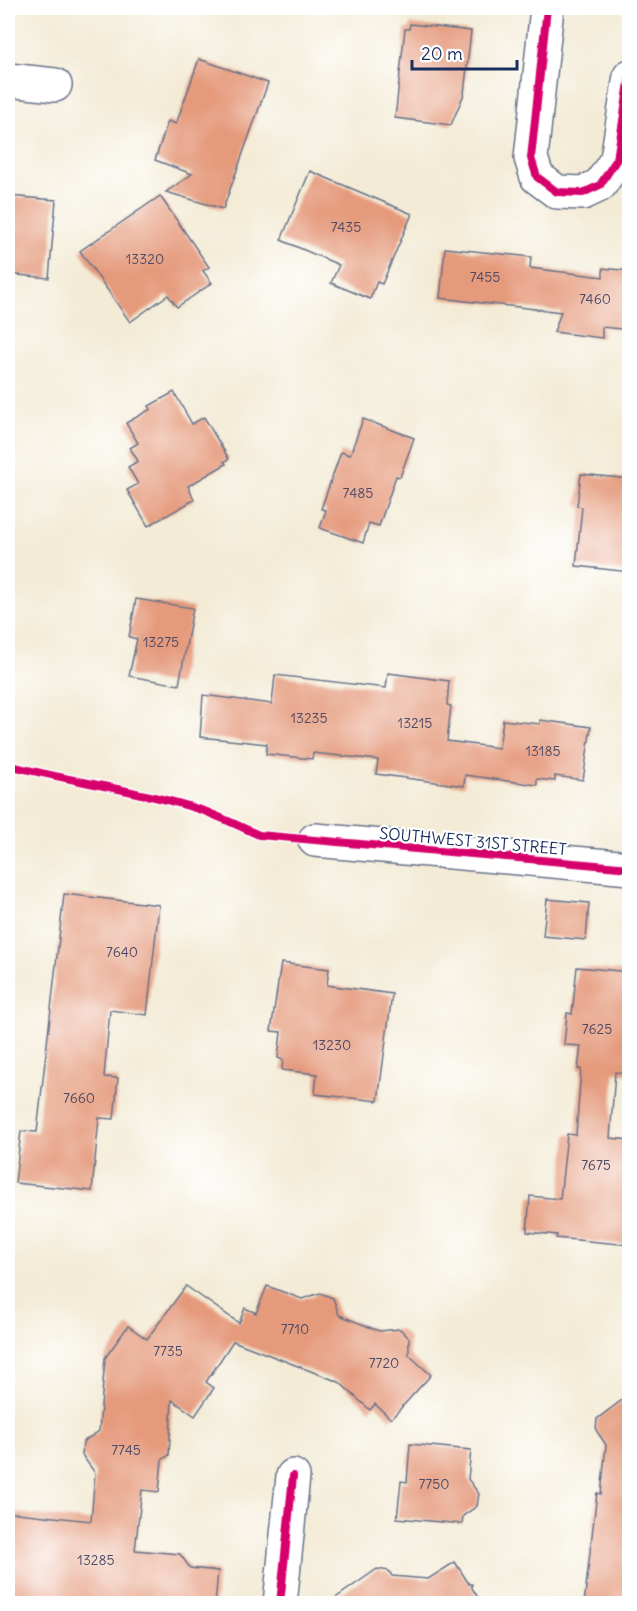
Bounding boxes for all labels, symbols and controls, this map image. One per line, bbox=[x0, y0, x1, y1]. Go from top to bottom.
scale bar bbox=[412, 33, 517, 71]
text: 20 m bbox=[421, 42, 463, 65]
house number: 7435 bbox=[331, 218, 361, 236]
house number: 13320 bbox=[126, 250, 164, 268]
house number: 7455 bbox=[470, 268, 500, 286]
house number: 7460 bbox=[579, 290, 611, 308]
house number: 7485 bbox=[343, 484, 373, 502]
house number: 13275 bbox=[143, 633, 179, 651]
house number: 13235 bbox=[290, 709, 328, 727]
house number: 13215 bbox=[398, 714, 432, 732]
house number: 13185 bbox=[525, 742, 561, 760]
street label: SOUTHWEST 31ST STREET bbox=[379, 823, 567, 859]
house number: 7640 bbox=[106, 943, 138, 961]
house number: 7625 bbox=[582, 1020, 612, 1038]
house number: 13230 bbox=[313, 1036, 351, 1054]
house number: 7660 bbox=[63, 1089, 95, 1107]
house number: 7675 bbox=[581, 1156, 611, 1174]
house number: 7710 bbox=[281, 1320, 309, 1338]
house number: 7735 bbox=[153, 1342, 183, 1360]
house number: 7720 bbox=[369, 1354, 399, 1372]
house number: 7745 bbox=[111, 1441, 141, 1459]
house number: 7750 bbox=[419, 1475, 449, 1493]
house number: 13285 bbox=[77, 1551, 115, 1569]

